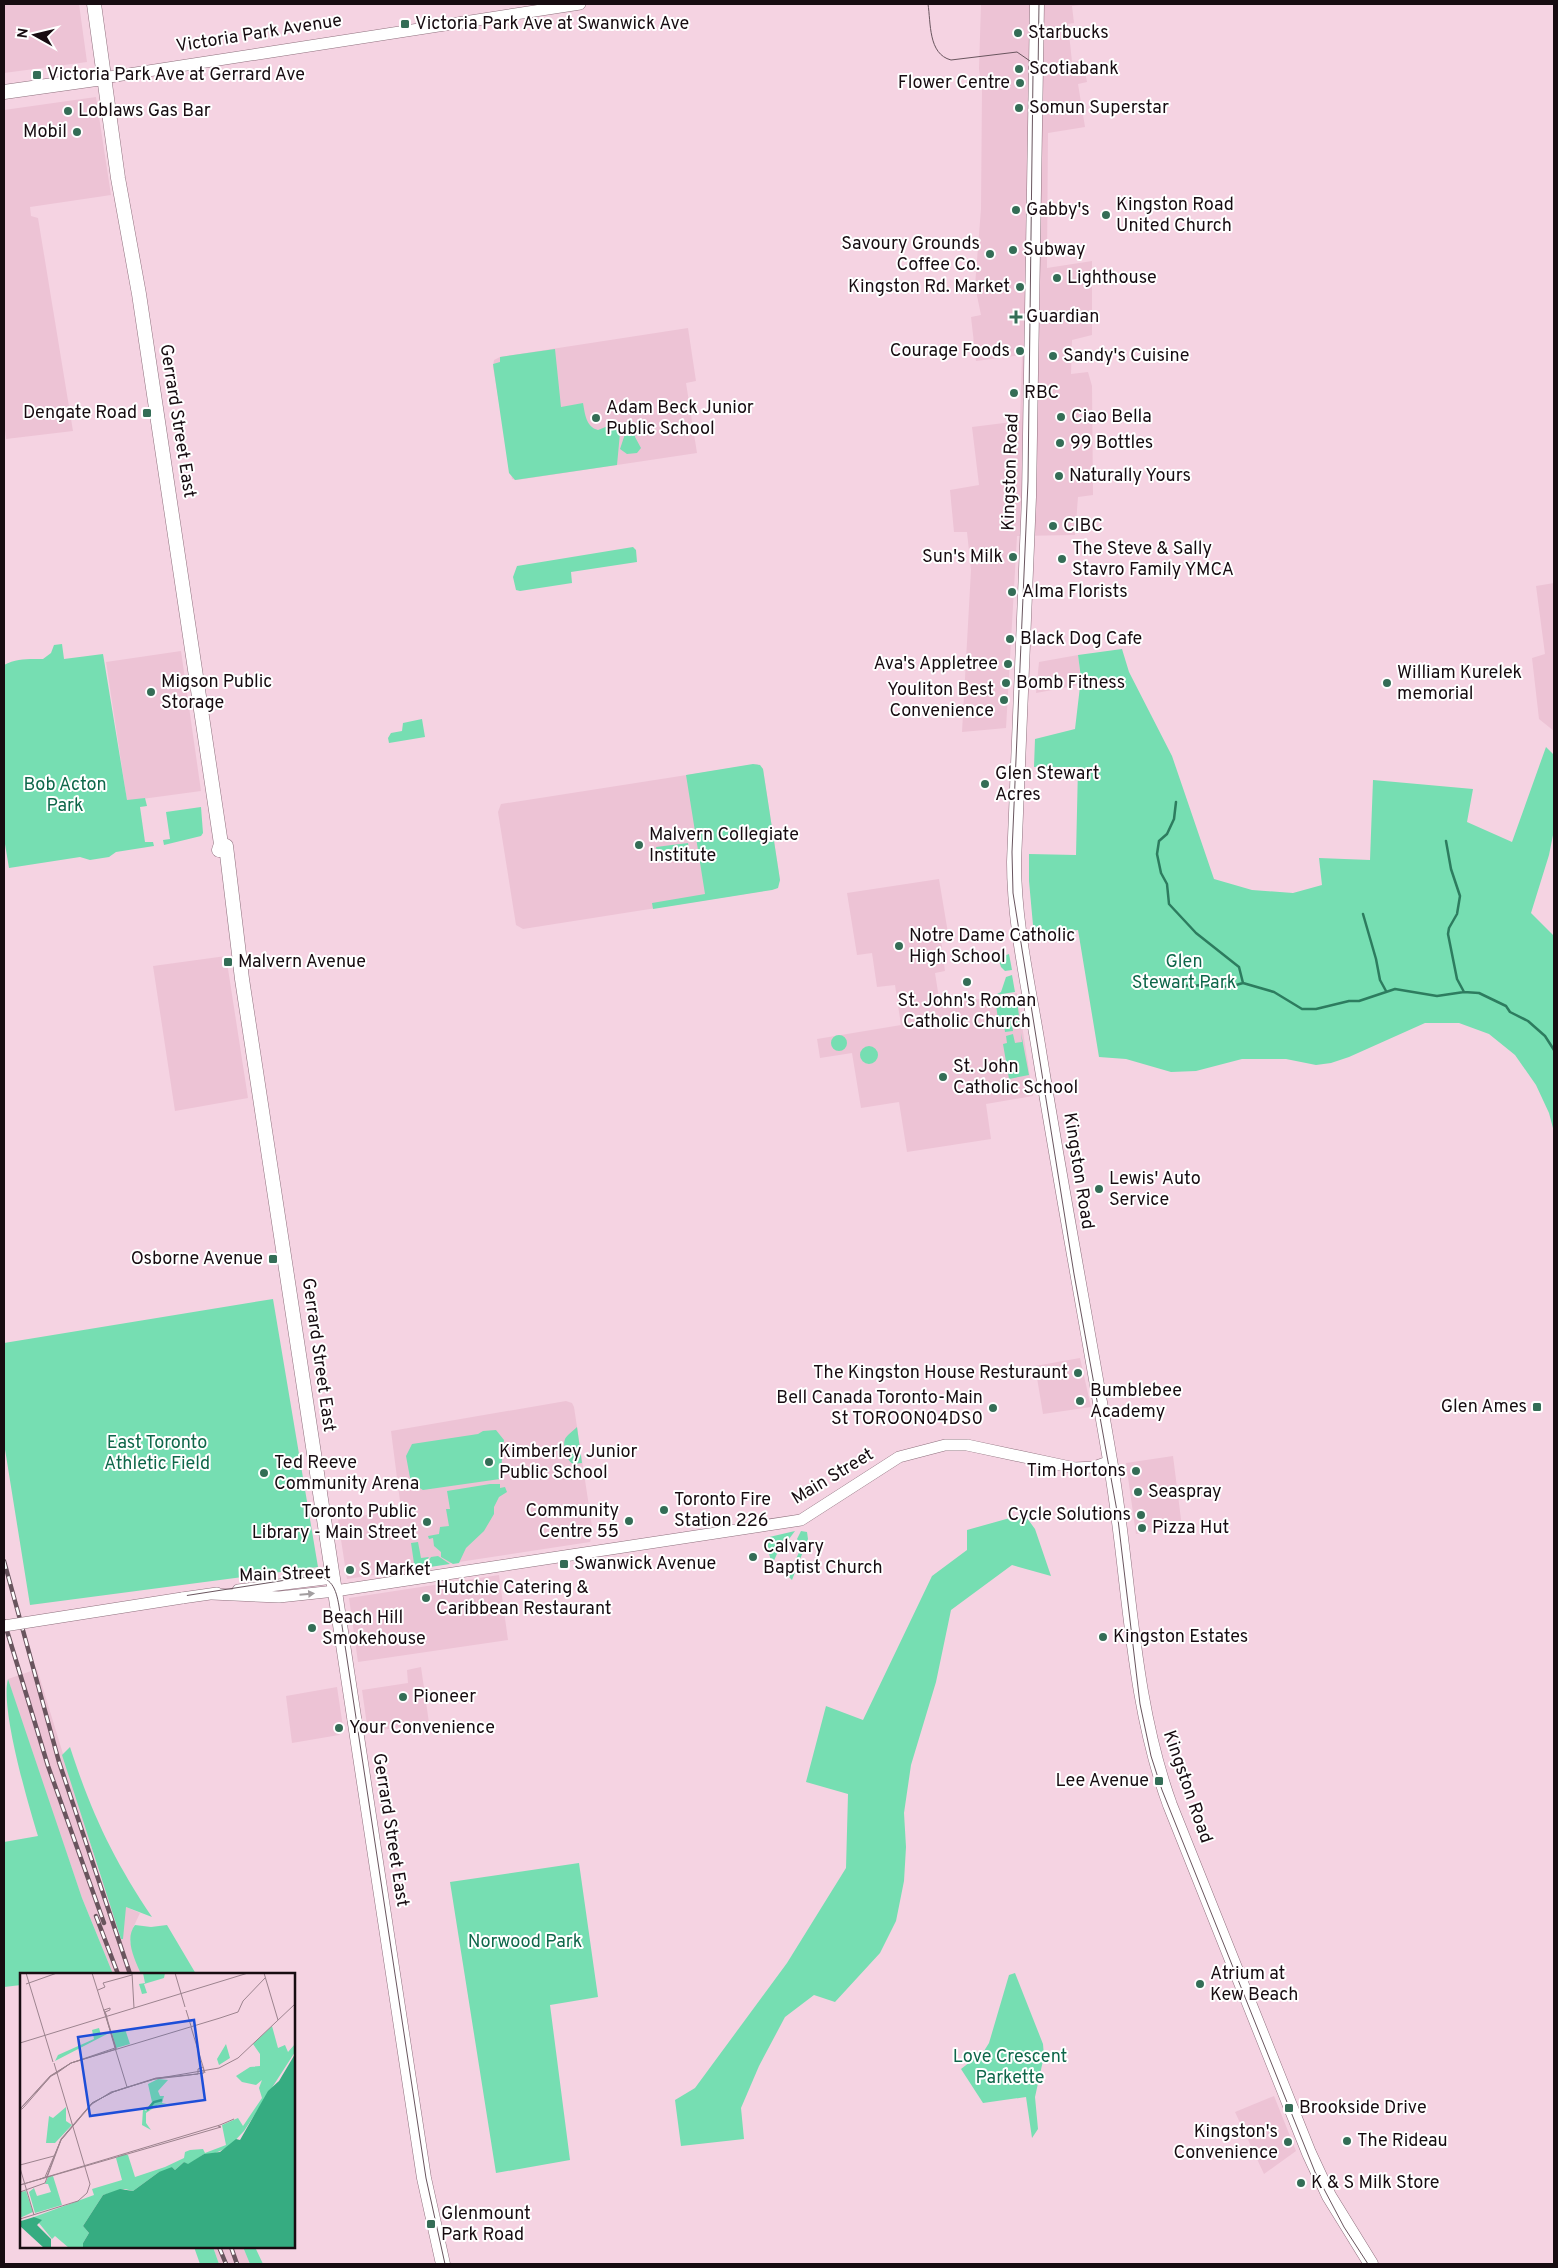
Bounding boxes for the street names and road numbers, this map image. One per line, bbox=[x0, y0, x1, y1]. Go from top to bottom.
street label: Victoria Park Avenue bbox=[174, 10, 344, 58]
street label: Gerrard Street East bbox=[153, 342, 201, 500]
street label: Kingston Road bbox=[997, 413, 1025, 531]
street label: Kingston Road bbox=[1057, 1111, 1099, 1231]
street label: Gerrard Street East bbox=[296, 1276, 340, 1434]
street label: Main Street bbox=[788, 1443, 878, 1511]
street label: Main Street bbox=[239, 1562, 331, 1588]
street label: Kingston Road bbox=[1157, 1728, 1217, 1846]
street label: Gerrard Street East bbox=[366, 1751, 414, 1909]

